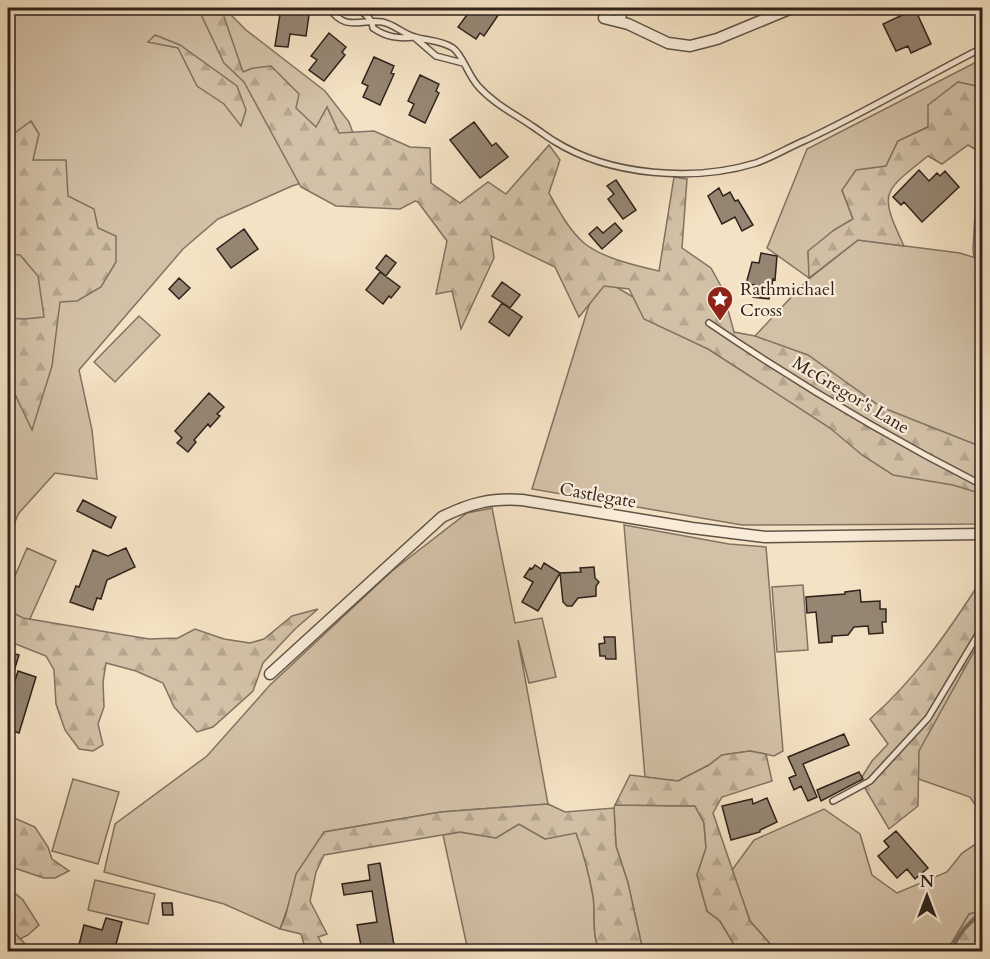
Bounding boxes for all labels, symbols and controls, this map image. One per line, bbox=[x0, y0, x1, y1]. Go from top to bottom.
place label: Rathmichael Cross bbox=[740, 277, 835, 323]
place icon: Rathmichael Cross bbox=[705, 284, 735, 322]
street label: McGregor's Lane bbox=[787, 351, 914, 440]
street label: Castlegate bbox=[557, 476, 638, 515]
north arrow bbox=[897, 866, 957, 926]
text: N bbox=[920, 871, 934, 893]

